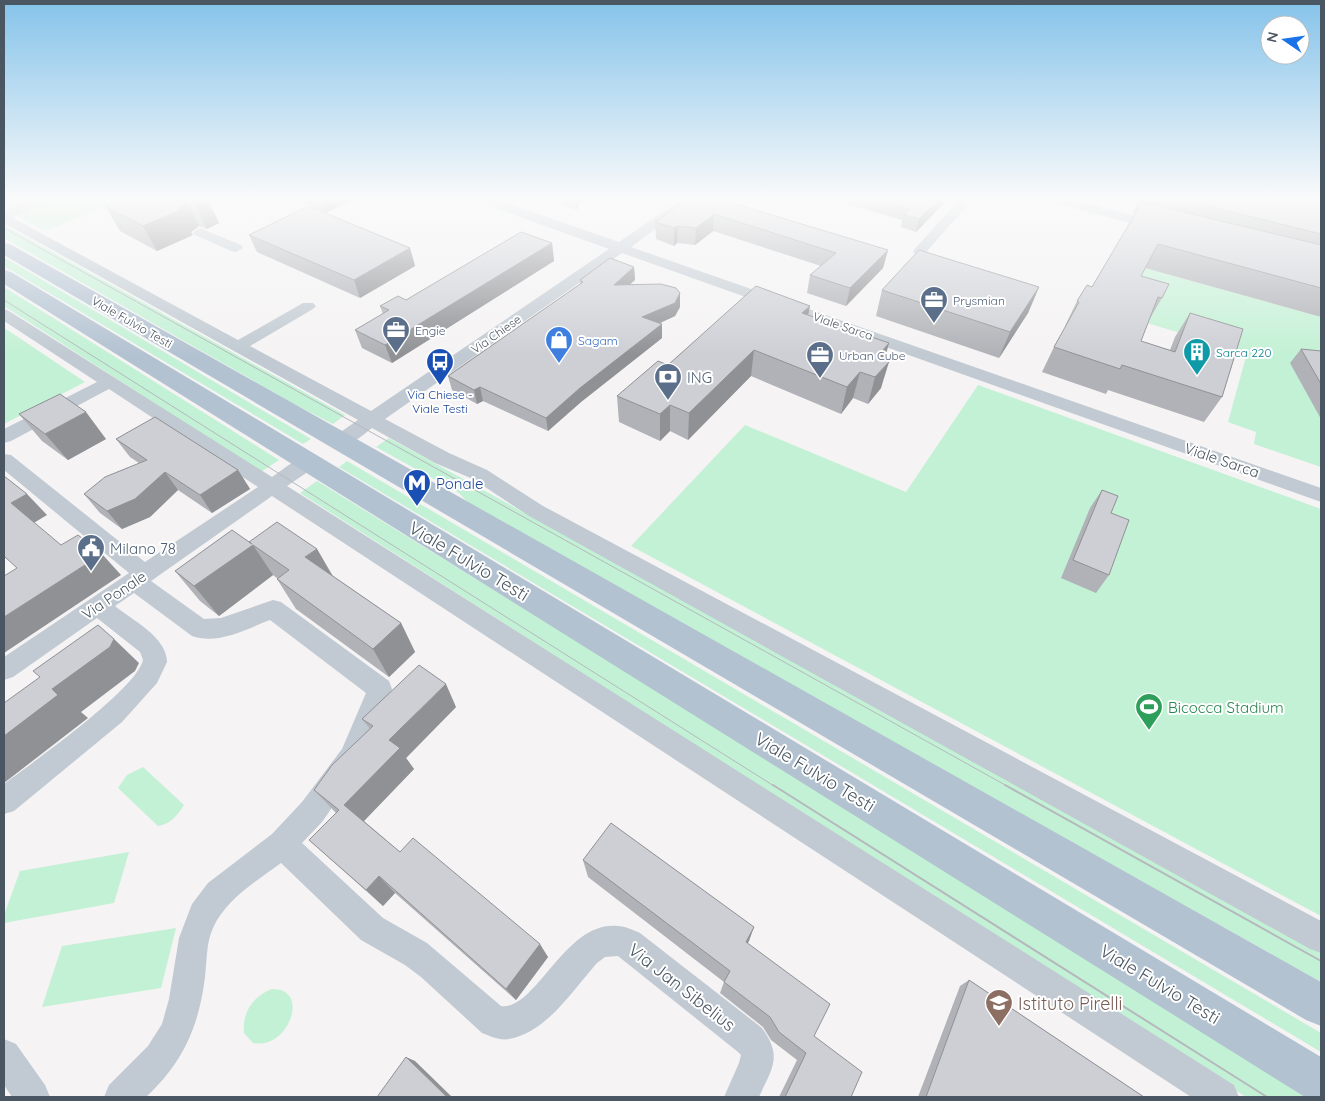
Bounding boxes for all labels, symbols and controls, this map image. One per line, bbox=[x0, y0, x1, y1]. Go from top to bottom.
north arrow bbox=[1260, 15, 1310, 65]
text: N bbox=[1262, 30, 1282, 44]
office icon: Prysmian bbox=[919, 285, 949, 324]
street label: Viale Fulvio Testi bbox=[89, 293, 175, 351]
place label: Prysmian bbox=[953, 293, 1005, 308]
street label: Viale Sarca bbox=[811, 309, 875, 343]
street label: Via Chiese bbox=[468, 311, 524, 357]
office icon: Engie bbox=[381, 315, 411, 354]
place label: Engie bbox=[415, 323, 446, 338]
shop icon: Sagam bbox=[544, 325, 574, 364]
place label: Sagam bbox=[578, 333, 618, 348]
building icon: Sarca 220 bbox=[1182, 337, 1212, 376]
office icon: Urban Cube bbox=[805, 340, 835, 379]
place label: Sarca 220 bbox=[1216, 345, 1272, 360]
bus stop icon: Via Chiese - Viale Testi bbox=[425, 347, 455, 386]
place label: Urban Cube bbox=[839, 348, 906, 363]
bank icon: ING bbox=[653, 362, 683, 401]
place label: ING bbox=[687, 368, 712, 387]
place label: Via Chiese - Viale Testi bbox=[407, 387, 473, 416]
street label: Viale Sarca bbox=[1182, 438, 1262, 482]
metro station icon: Ponale bbox=[402, 468, 432, 507]
place label: Ponale bbox=[436, 474, 483, 493]
street label: Viale Fulvio Testi bbox=[405, 516, 533, 606]
public building icon: Milano 78 bbox=[76, 533, 106, 572]
place label: Milano 78 bbox=[110, 539, 176, 558]
street label: Via Ponale bbox=[78, 566, 150, 624]
sports icon: Bicocca Stadium bbox=[1134, 692, 1164, 731]
place label: Bicocca Stadium bbox=[1168, 698, 1284, 717]
street label: Viale Fulvio Testi bbox=[751, 727, 879, 817]
street label: Via Jan Sibelius bbox=[624, 938, 740, 1036]
street label: Viale Fulvio Testi bbox=[1096, 939, 1224, 1029]
school or university icon: Istituto Pirelli bbox=[984, 988, 1014, 1027]
place label: Istituto Pirelli bbox=[1018, 992, 1122, 1015]

